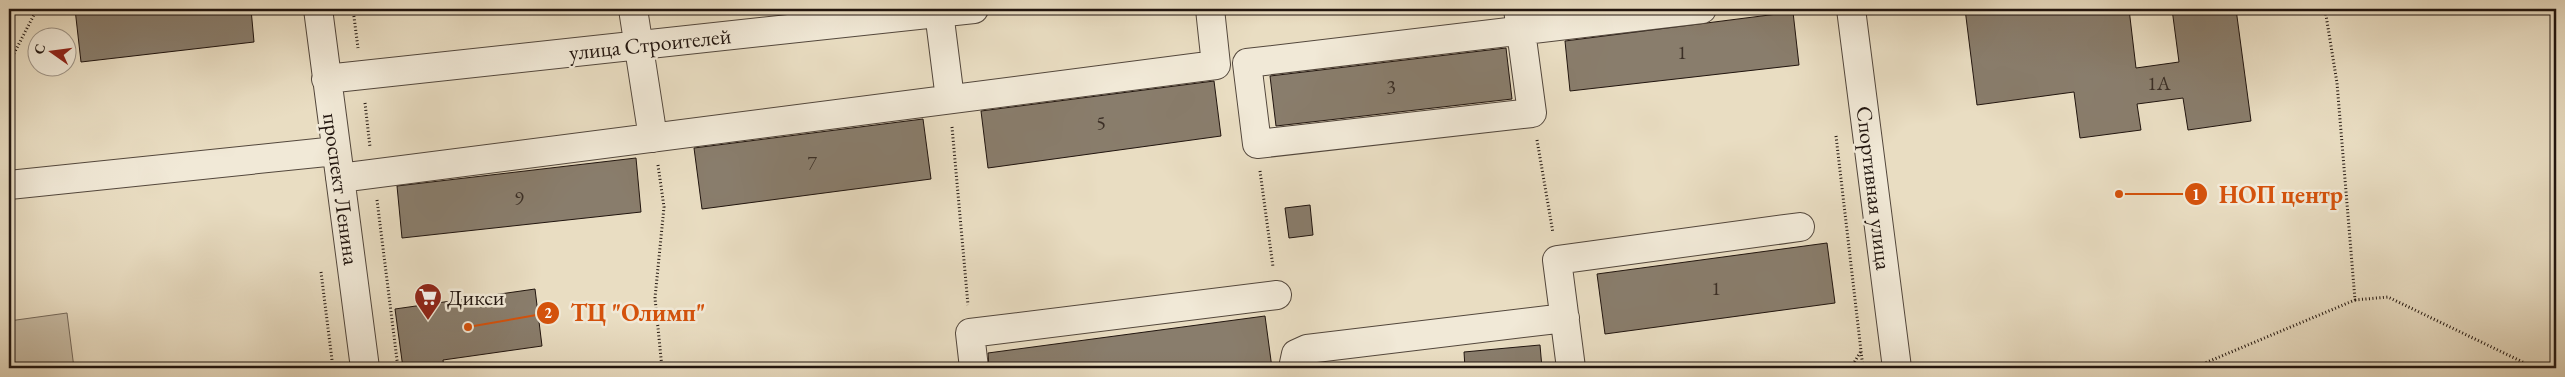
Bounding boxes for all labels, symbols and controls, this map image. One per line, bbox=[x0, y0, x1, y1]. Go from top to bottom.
street label: улица Строителей bbox=[568, 21, 733, 67]
north arrow bbox=[28, 28, 78, 78]
house number: 1 bbox=[1677, 39, 1687, 65]
text: С bbox=[29, 42, 49, 56]
house number: 1А bbox=[2147, 70, 2171, 96]
house number: 3 bbox=[1386, 74, 1396, 100]
street label: Спортивная улица bbox=[1850, 104, 1898, 272]
house number: 5 bbox=[1096, 110, 1106, 136]
street label: проспект Ленина bbox=[316, 111, 366, 267]
house number: 7 bbox=[807, 150, 817, 176]
callout: НОП центр bbox=[2184, 175, 2353, 214]
text: НОП центр bbox=[2219, 179, 2343, 210]
house number: 9 bbox=[514, 185, 524, 211]
text: 1 bbox=[2192, 185, 2200, 204]
house number: 1 bbox=[1711, 275, 1721, 301]
supermarket icon: Дикси bbox=[413, 282, 443, 321]
place label: Дикси bbox=[447, 283, 505, 312]
callout: ТЦ "Олимп" bbox=[535, 293, 715, 332]
text: ТЦ "Олимп" bbox=[571, 297, 705, 328]
text: 2 bbox=[544, 303, 552, 322]

